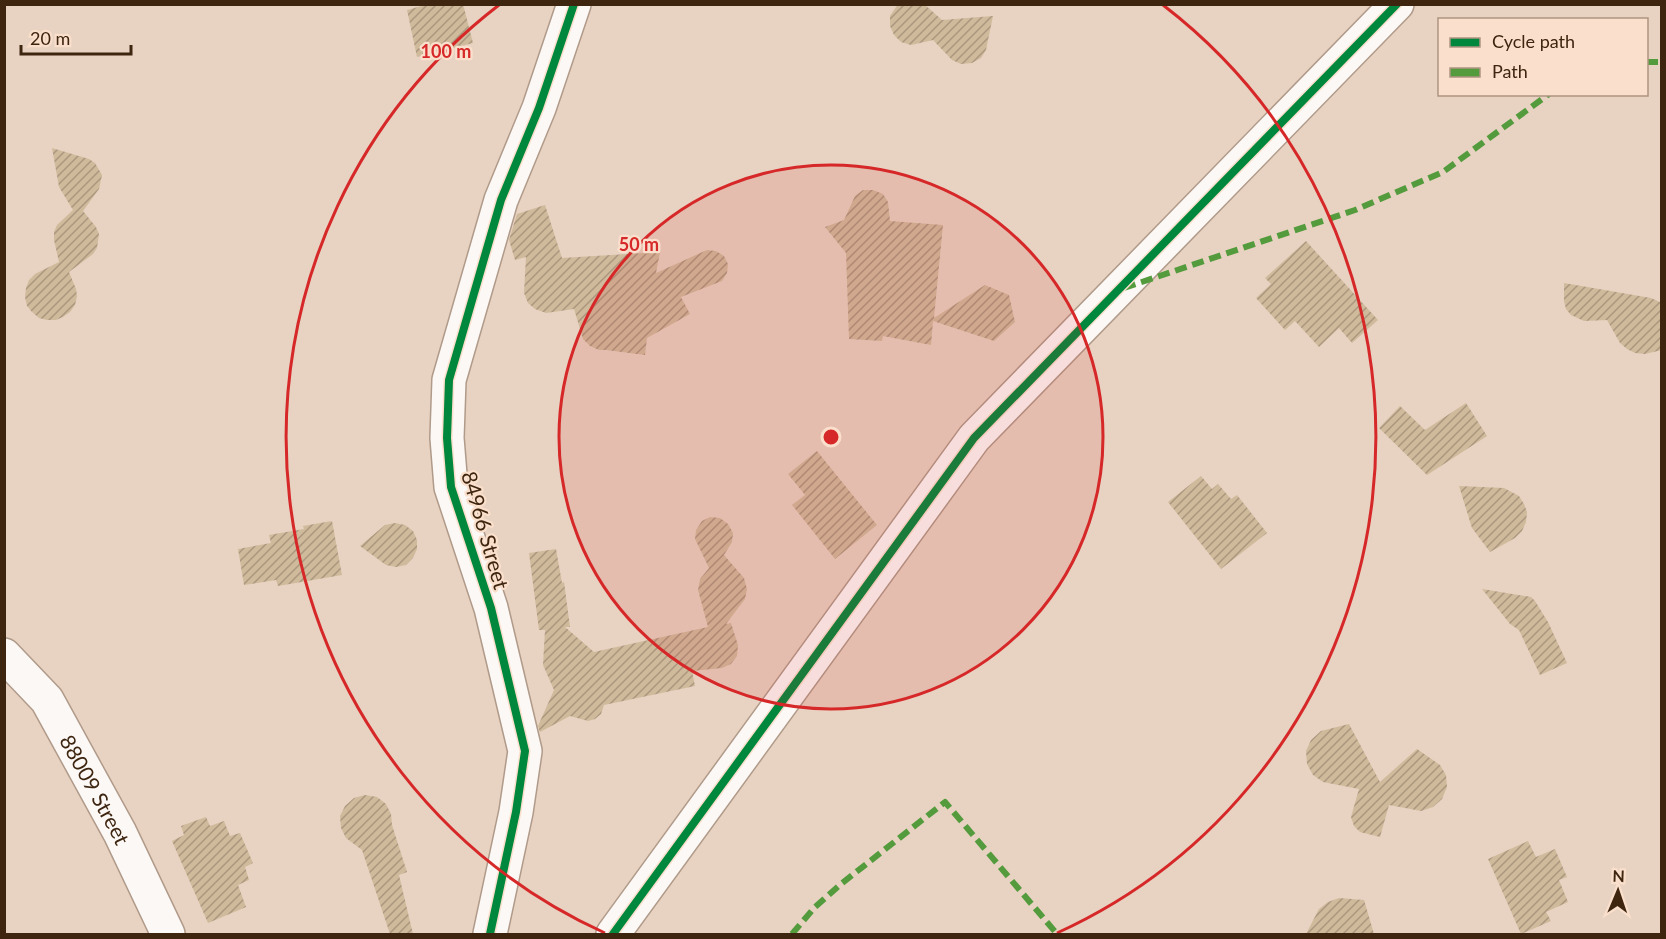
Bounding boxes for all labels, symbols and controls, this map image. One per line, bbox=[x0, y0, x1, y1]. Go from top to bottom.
scale bar bbox=[21, 18, 130, 56]
legend bbox=[1438, 18, 1648, 96]
text: 20 m bbox=[30, 27, 70, 49]
text: Cycle path bbox=[1492, 30, 1575, 52]
text: 100 m bbox=[421, 40, 471, 62]
text: Path bbox=[1492, 60, 1528, 82]
text: 50 m bbox=[619, 233, 659, 255]
centre of rings bbox=[821, 427, 841, 447]
street label: 84966 Street bbox=[457, 468, 515, 592]
street label: 88009 Street bbox=[56, 730, 136, 849]
north arrow bbox=[1588, 861, 1648, 921]
text: N bbox=[1612, 866, 1625, 885]

